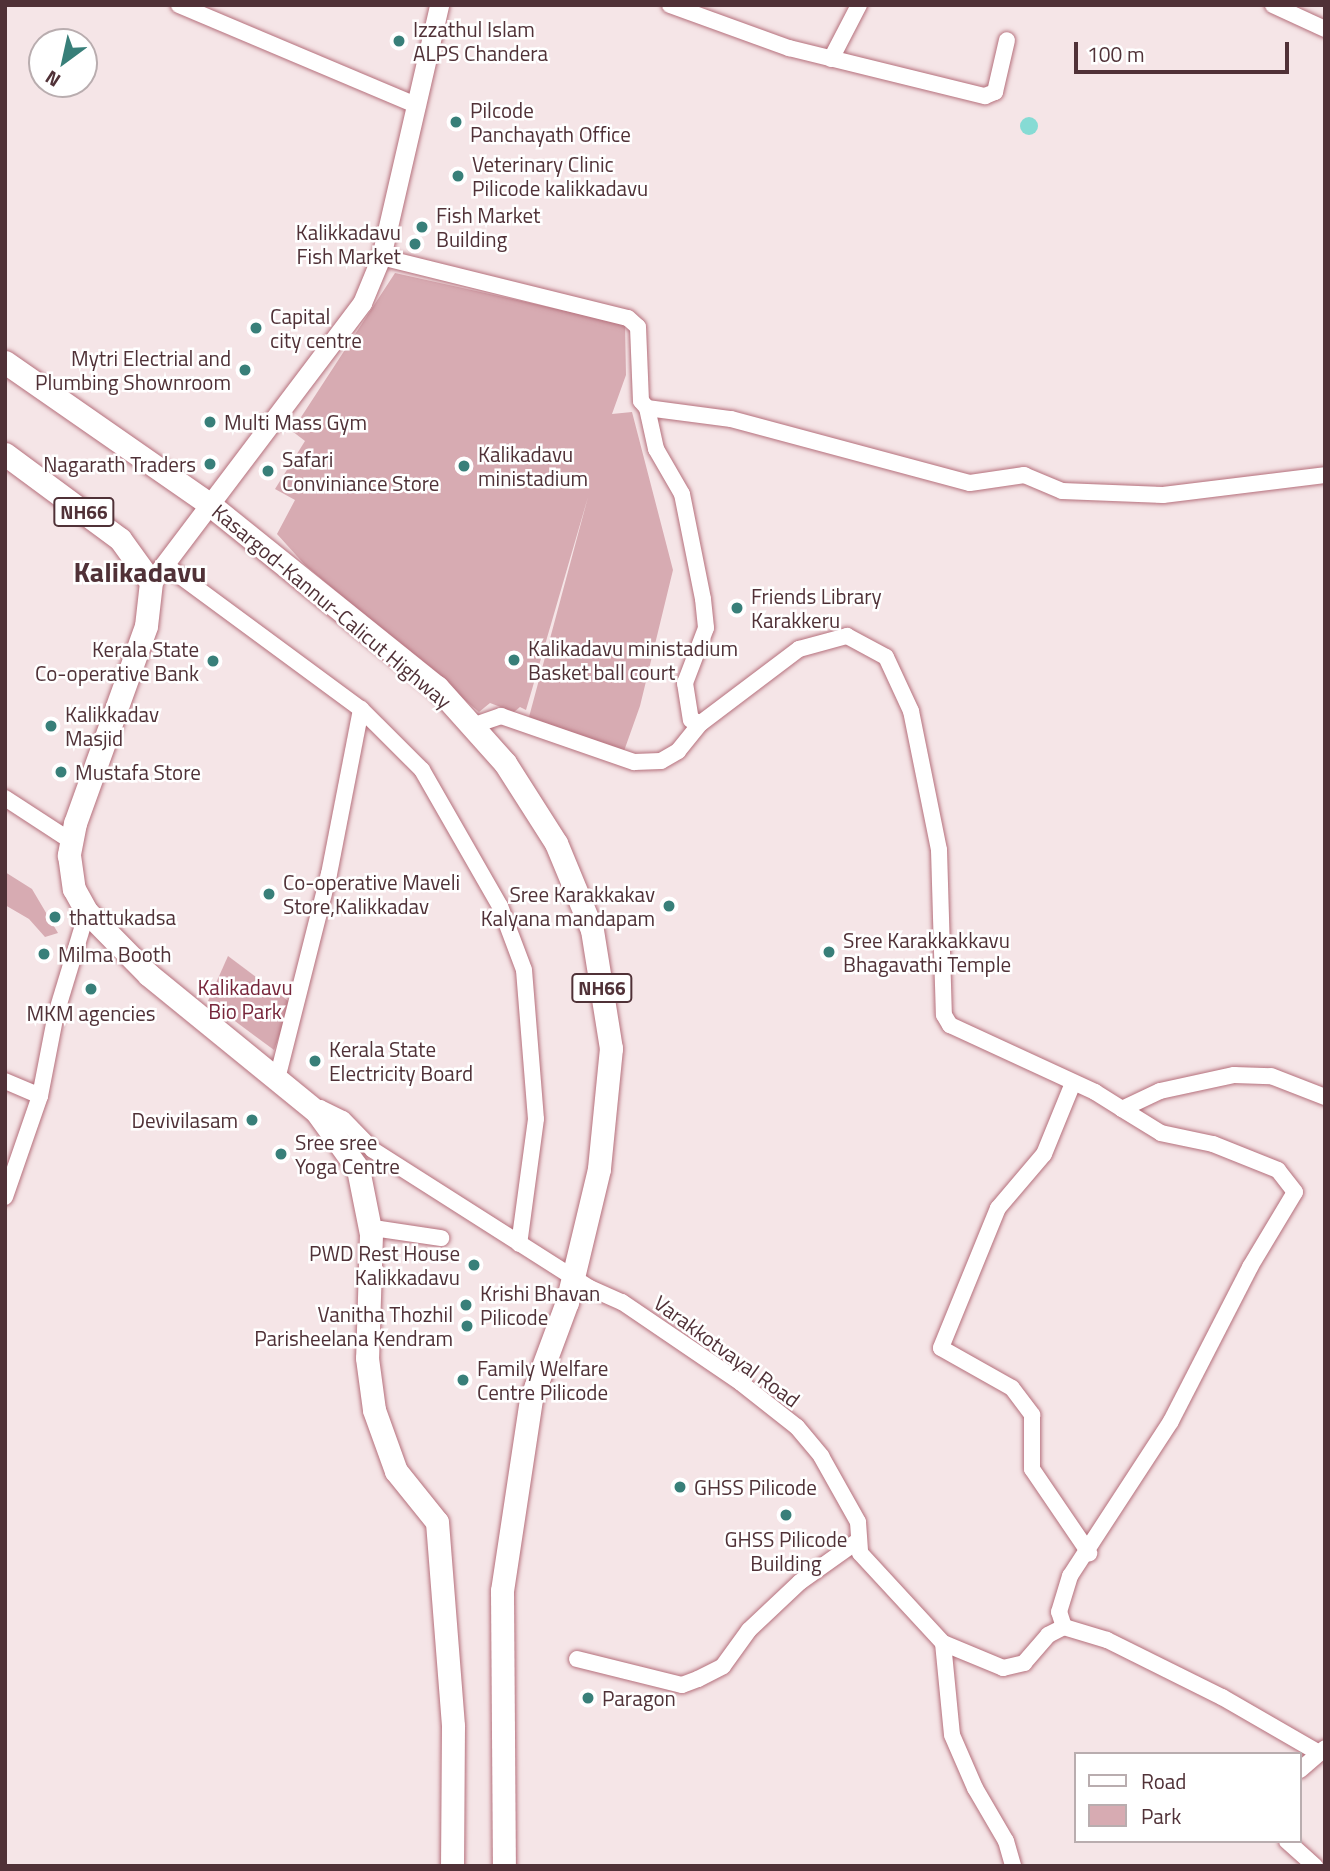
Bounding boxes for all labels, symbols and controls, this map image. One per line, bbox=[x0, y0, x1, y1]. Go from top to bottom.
place label: Izzathul Islam ALPS Chandera bbox=[413, 16, 548, 66]
north arrow bbox=[28, 28, 98, 98]
scale bar bbox=[1078, 28, 1293, 72]
marker: Izzathul Islam ALPS Chandera bbox=[391, 33, 407, 49]
text: 100 m bbox=[1087, 38, 1144, 70]
text: N bbox=[39, 64, 66, 95]
place label: Pilcode Panchayath Office bbox=[470, 97, 631, 147]
marker: Pilcode Panchayath Office bbox=[448, 114, 464, 130]
place label: Veterinary Clinic Pilicode kalikkadavu bbox=[472, 151, 648, 201]
marker: Veterinary Clinic Pilicode kalikkadavu bbox=[450, 168, 466, 184]
place label: Fish Market Building bbox=[436, 202, 540, 252]
place label: Kalikkadavu Fish Market bbox=[296, 219, 401, 269]
marker: Fish Market Building bbox=[414, 219, 430, 235]
marker: Kalikkadavu Fish Market bbox=[407, 236, 423, 252]
place label: Capital city centre bbox=[270, 303, 362, 353]
marker: Capital city centre bbox=[248, 320, 264, 336]
place label: Mytri Electrial and Plumbing Shownroom bbox=[35, 345, 231, 395]
marker: Mytri Electrial and Plumbing Shownroom bbox=[237, 362, 253, 378]
place label: Multi Mass Gym bbox=[224, 409, 367, 435]
marker: Multi Mass Gym bbox=[202, 414, 218, 430]
place label: Kalikadavu ministadium bbox=[478, 441, 588, 491]
place label: Safari Conviniance Store bbox=[282, 446, 439, 496]
place label: Nagarath Traders bbox=[43, 451, 196, 477]
marker: Nagarath Traders bbox=[202, 456, 218, 472]
marker: Kalikadavu ministadium bbox=[456, 458, 472, 474]
marker: Safari Conviniance Store bbox=[260, 463, 276, 479]
road number: NH66 bbox=[52, 496, 116, 527]
street label: Kasargod-Kannur-Calicut Highway bbox=[207, 498, 457, 714]
district label: Kalikadavu bbox=[73, 555, 207, 589]
place label: Friends Library Karakkeru bbox=[751, 583, 882, 633]
marker: Friends Library Karakkeru bbox=[729, 600, 745, 616]
place label: Kalikadavu ministadium Basket ball court bbox=[528, 635, 738, 685]
place label: Kerala State Co-operative Bank bbox=[35, 636, 199, 686]
marker: Kalikadavu ministadium Basket ball court bbox=[506, 652, 522, 668]
marker: Kerala State Co-operative Bank bbox=[205, 653, 221, 669]
place label: Kalikkadav Masjid bbox=[65, 701, 159, 751]
marker: Kalikkadav Masjid bbox=[43, 718, 59, 734]
place label: Mustafa Store bbox=[75, 759, 201, 785]
marker: Mustafa Store bbox=[53, 764, 69, 780]
place label: Co-operative Maveli Store,Kalikkadav bbox=[283, 869, 460, 919]
place label: Sree Karakkakav Kalyana mandapam bbox=[481, 881, 655, 931]
marker: Co-operative Maveli Store,Kalikkadav bbox=[261, 886, 277, 902]
marker: Sree Karakkakav Kalyana mandapam bbox=[661, 898, 677, 914]
place label: thattukadsa bbox=[69, 904, 176, 930]
marker: thattukadsa bbox=[47, 909, 63, 925]
place label: Sree Karakkakkavu Bhagavathi Temple bbox=[843, 927, 1011, 977]
place label: Milma Booth bbox=[58, 941, 171, 967]
marker: Sree Karakkakkavu Bhagavathi Temple bbox=[821, 944, 837, 960]
marker: Milma Booth bbox=[36, 946, 52, 962]
road number: NH66 bbox=[570, 972, 634, 1004]
park label: Kalikadavu Bio Park bbox=[197, 974, 293, 1024]
marker: MKM agencies bbox=[83, 981, 99, 997]
place label: MKM agencies bbox=[26, 1000, 156, 1026]
place label: Kerala State Electricity Board bbox=[329, 1036, 473, 1086]
marker: Kerala State Electricity Board bbox=[307, 1053, 323, 1069]
place label: Devivilasam bbox=[131, 1107, 238, 1133]
marker: Devivilasam bbox=[244, 1112, 260, 1128]
place label: Sree sree Yoga Centre bbox=[295, 1129, 400, 1179]
marker: Sree sree Yoga Centre bbox=[273, 1146, 289, 1162]
place label: PWD Rest House Kalikkadavu bbox=[309, 1240, 460, 1290]
marker: PWD Rest House Kalikkadavu bbox=[466, 1257, 482, 1273]
place label: Krishi Bhavan Pilicode bbox=[480, 1280, 600, 1330]
street label: Varakkotvayal Road bbox=[649, 1290, 805, 1412]
marker: Krishi Bhavan Pilicode bbox=[458, 1297, 474, 1313]
place label: Vanitha Thozhil Parisheelana Kendram bbox=[254, 1301, 453, 1351]
marker: Vanitha Thozhil Parisheelana Kendram bbox=[459, 1318, 475, 1334]
place label: Family Welfare Centre Pilicode bbox=[477, 1355, 608, 1405]
marker: Family Welfare Centre Pilicode bbox=[455, 1372, 471, 1388]
place label: GHSS Pilicode bbox=[694, 1474, 817, 1500]
marker: GHSS Pilicode bbox=[672, 1479, 688, 1495]
marker: GHSS Pilicode Building bbox=[778, 1507, 794, 1523]
place label: GHSS Pilicode Building bbox=[725, 1526, 847, 1576]
place label: Paragon bbox=[602, 1685, 676, 1711]
marker: Paragon bbox=[580, 1690, 596, 1706]
legend bbox=[1074, 1752, 1302, 1843]
text: Road bbox=[1141, 1765, 1186, 1797]
text: Park bbox=[1141, 1800, 1181, 1832]

